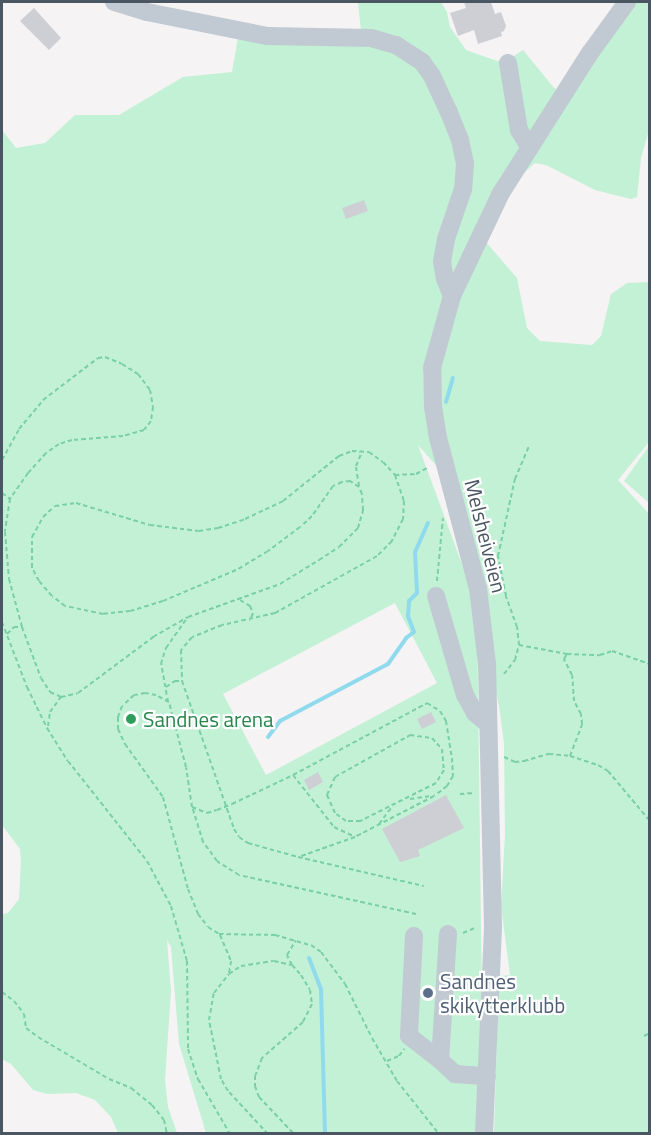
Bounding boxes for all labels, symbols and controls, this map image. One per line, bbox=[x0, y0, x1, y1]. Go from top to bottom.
street label: Melsheiveien bbox=[460, 477, 512, 595]
place label: Sandnes arena bbox=[143, 706, 274, 732]
marker: Sandnes arena bbox=[124, 712, 138, 726]
place label: Sandnes skikytterklubb bbox=[440, 968, 565, 1018]
marker: Sandnes skikytterklubb bbox=[421, 986, 435, 1000]

